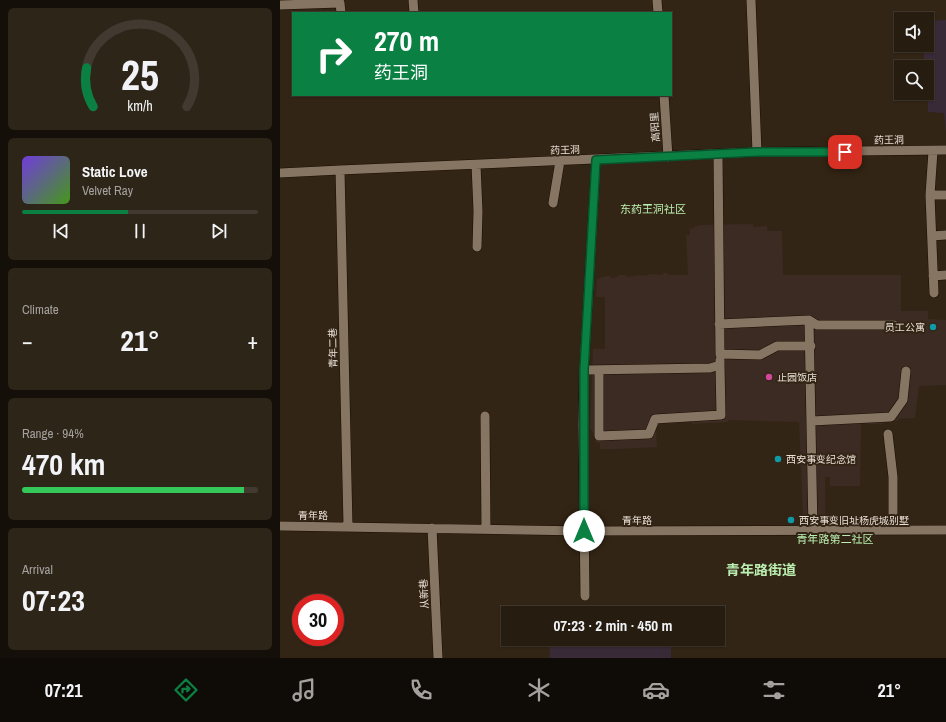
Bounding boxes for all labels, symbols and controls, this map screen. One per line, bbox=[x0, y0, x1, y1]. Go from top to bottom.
map controls bbox=[894, 12, 934, 100]
button: sound bbox=[894, 12, 934, 52]
text: 270 m bbox=[374, 22, 439, 60]
icon: right bbox=[308, 28, 360, 80]
text: 25 bbox=[121, 47, 159, 103]
text: 药王洞 bbox=[374, 60, 428, 85]
button: search bbox=[894, 60, 934, 100]
text: km/h bbox=[127, 96, 153, 115]
street label: 高阳里 bbox=[647, 112, 663, 142]
street label: 药王洞 bbox=[874, 133, 904, 147]
pin bbox=[828, 135, 862, 169]
icon: arrive bbox=[834, 141, 856, 163]
street label: 药王洞 bbox=[550, 143, 580, 157]
text: Static Love bbox=[82, 161, 148, 182]
text: Velvet Ray bbox=[82, 182, 133, 199]
district label: 东药王洞社区 bbox=[620, 202, 686, 216]
icon: previous bbox=[50, 220, 72, 242]
icon: pause bbox=[129, 220, 151, 242]
icon: next bbox=[208, 220, 230, 242]
text: Climate bbox=[22, 301, 59, 318]
text: 21° bbox=[120, 320, 160, 360]
place label: 员工公寓 bbox=[885, 321, 925, 334]
marker: 员工公寓 bbox=[928, 322, 938, 332]
text: − bbox=[22, 326, 33, 356]
text: + bbox=[247, 326, 258, 356]
street label: 青年二巷 bbox=[326, 328, 340, 368]
place label: 止园饭店 bbox=[777, 371, 817, 384]
marker: 止园饭店 bbox=[764, 372, 774, 382]
text: Range · 94% bbox=[22, 425, 84, 442]
text: 470 km bbox=[22, 444, 105, 484]
place label: 西安事变纪念馆 bbox=[786, 453, 856, 466]
marker: 西安事变纪念馆 bbox=[773, 454, 783, 464]
street label: 青年路 bbox=[298, 509, 328, 522]
position arrow bbox=[563, 510, 605, 552]
street label: 青年路 bbox=[622, 514, 652, 527]
place label: 西安事变旧址杨虎城别墅 bbox=[799, 514, 909, 527]
marker: 西安事变旧址杨虎城别墅 bbox=[786, 515, 796, 525]
district label: 青年路第二社区 bbox=[797, 532, 874, 546]
text: Arrival bbox=[22, 561, 53, 578]
district label: 青年路街道 bbox=[726, 561, 796, 579]
street label: 从新巷 bbox=[417, 579, 431, 609]
text: 07:23 bbox=[22, 580, 85, 620]
speed limit sign: 30 bbox=[292, 594, 344, 646]
text: 07:23 · 2 min · 450 m bbox=[554, 615, 672, 636]
icon: directions bbox=[172, 676, 200, 704]
icon: music bbox=[290, 676, 318, 704]
icon: phone bbox=[407, 676, 435, 704]
icon: climate bbox=[525, 676, 553, 704]
icon: car bbox=[642, 676, 670, 704]
icon: filters bbox=[760, 676, 788, 704]
text: 07:21 bbox=[45, 678, 83, 703]
text: 21° bbox=[878, 678, 901, 703]

